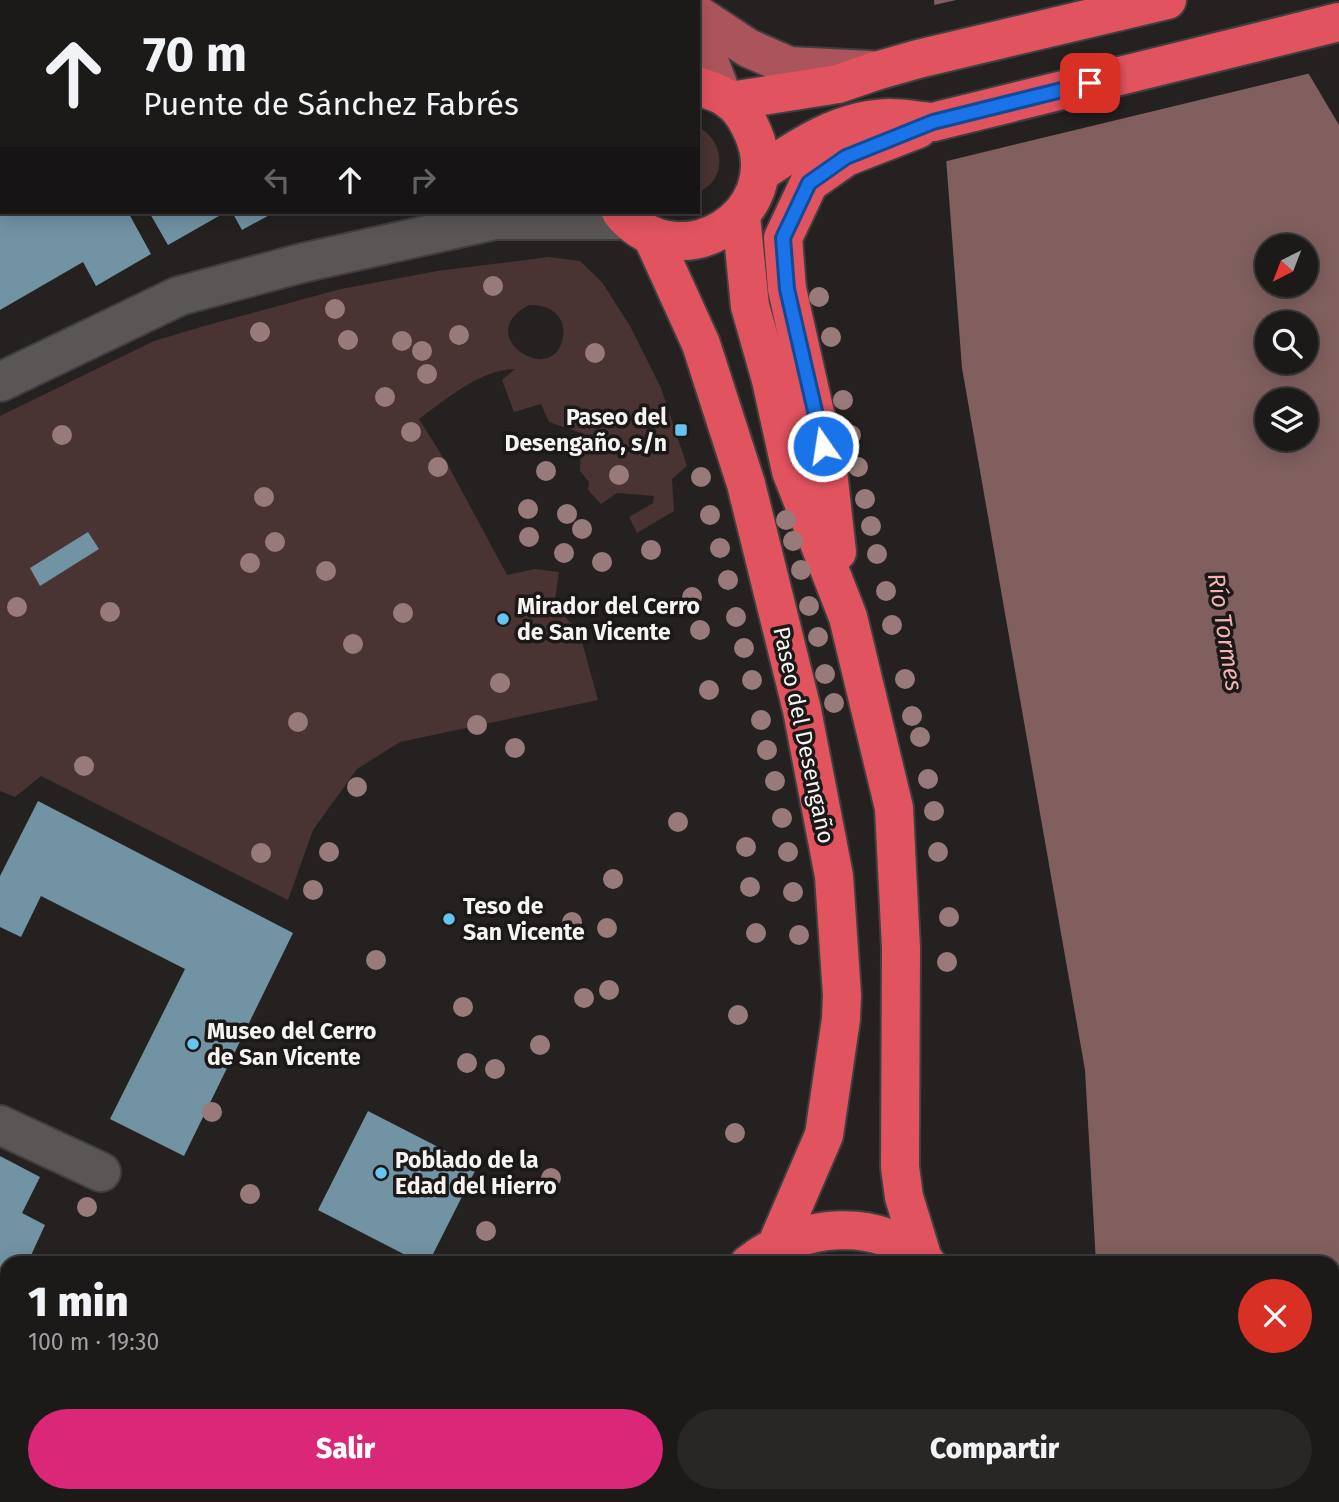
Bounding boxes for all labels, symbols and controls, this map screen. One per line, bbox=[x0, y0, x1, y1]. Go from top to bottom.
text: 70 m bbox=[143, 25, 247, 84]
icon: ahead bbox=[28, 28, 119, 119]
pin bbox=[1060, 53, 1120, 113]
icon: arrive bbox=[1071, 64, 1109, 102]
text: Puente de Sánchez Fabrés bbox=[143, 85, 519, 123]
icon: left bbox=[258, 161, 296, 199]
icon: ahead bbox=[331, 161, 369, 199]
icon: right bbox=[404, 161, 442, 199]
north arrow bbox=[1255, 234, 1318, 298]
map controls bbox=[1255, 234, 1318, 451]
button: search bbox=[1255, 311, 1318, 374]
button: layers bbox=[1255, 388, 1318, 451]
place label: Paseo del Desengaño, s/n bbox=[504, 403, 667, 457]
position arrow bbox=[786, 409, 860, 483]
marker: Paseo del Desengaño, s/n bbox=[673, 422, 689, 438]
water label: Río Tormes bbox=[1202, 571, 1248, 693]
place label: Mirador del Cerro de San Vicente bbox=[517, 592, 700, 646]
marker: Mirador del Cerro de San Vicente bbox=[495, 611, 511, 627]
street label: Paseo del Desengaño bbox=[767, 624, 841, 846]
place label: Teso de San Vicente bbox=[463, 892, 585, 946]
marker: Teso de San Vicente bbox=[441, 911, 457, 927]
place label: Museo del Cerro de San Vicente bbox=[207, 1017, 376, 1071]
marker: Museo del Cerro de San Vicente bbox=[185, 1036, 201, 1052]
place label: Poblado de la Edad del Hierro bbox=[395, 1146, 557, 1200]
marker: Poblado de la Edad del Hierro bbox=[373, 1165, 389, 1181]
text: 1 min bbox=[28, 1277, 129, 1327]
button: close bbox=[1238, 1279, 1312, 1353]
text: 100 m · 19:30 bbox=[28, 1328, 159, 1356]
button: Salir bbox=[28, 1409, 663, 1489]
button: Compartir bbox=[677, 1409, 1312, 1489]

